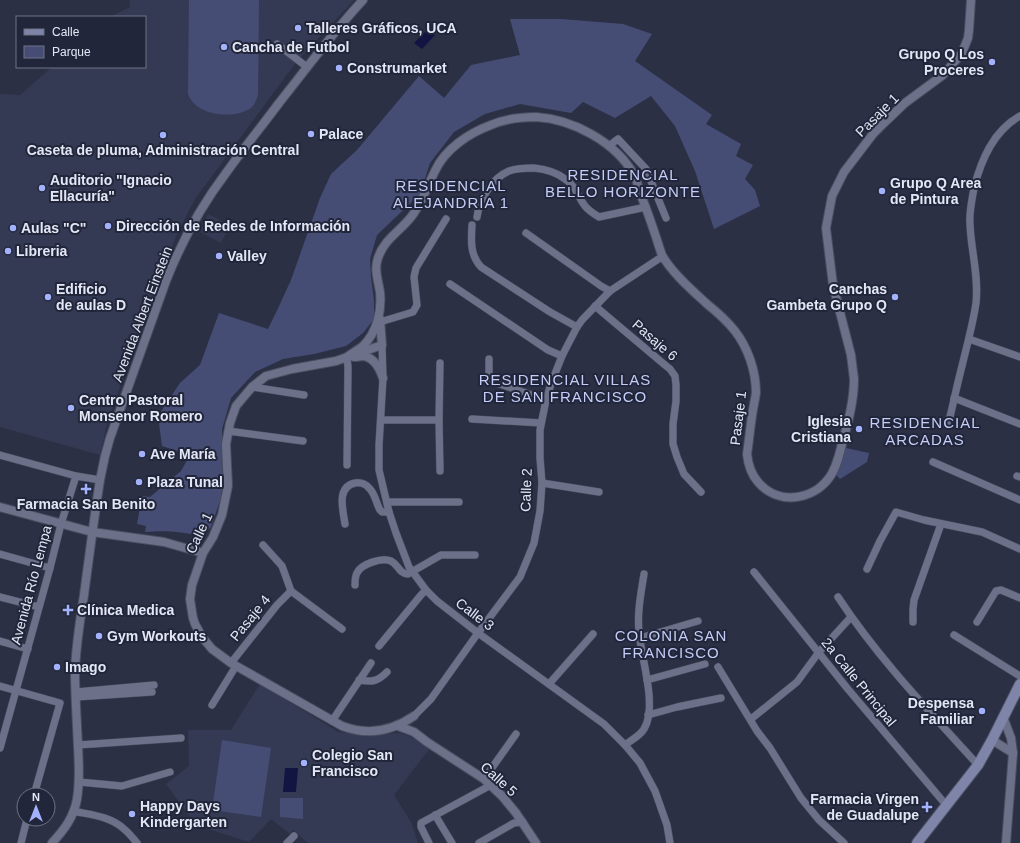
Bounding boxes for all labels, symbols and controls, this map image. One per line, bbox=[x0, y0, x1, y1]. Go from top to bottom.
legend bbox=[16, 16, 146, 68]
place label: Talleres Gráficos, UCA bbox=[306, 20, 457, 36]
marker: Talleres Gráficos, UCA bbox=[293, 23, 303, 33]
text: Calle bbox=[52, 25, 80, 39]
place label: Cancha de Futbol bbox=[232, 39, 349, 55]
marker: Cancha de Futbol bbox=[219, 42, 229, 52]
text: Parque bbox=[52, 45, 91, 59]
place label: Grupo Q Los Proceres bbox=[898, 46, 984, 78]
marker: Grupo Q Los Proceres bbox=[987, 57, 997, 67]
place label: Construmarket bbox=[347, 60, 447, 76]
marker: Construmarket bbox=[334, 63, 344, 73]
street label: Pasaje 1 bbox=[852, 90, 902, 140]
place label: Palace bbox=[319, 126, 364, 142]
marker: Palace bbox=[306, 129, 316, 139]
marker: Caseta de pluma, Administración Central bbox=[158, 130, 168, 140]
place label: Caseta de pluma, Administración Central bbox=[27, 142, 299, 158]
district label: RESIDENCIAL BELLO HORIZONTE bbox=[545, 166, 701, 200]
place label: Auditorio "Ignacio Ellacuría" bbox=[50, 172, 172, 204]
place label: Grupo Q Area de Pintura bbox=[890, 175, 981, 207]
district label: RESIDENCIAL ALEJANDRÍA 1 bbox=[393, 177, 509, 211]
marker: Auditorio "Ignacio Ellacuría" bbox=[37, 183, 47, 193]
marker: Grupo Q Area de Pintura bbox=[877, 186, 887, 196]
place label: Dirección de Redes de Información bbox=[116, 218, 350, 234]
place label: Aulas "C" bbox=[21, 220, 86, 236]
marker: Dirección de Redes de Información bbox=[103, 221, 113, 231]
marker: Aulas "C" bbox=[8, 223, 18, 233]
place label: Libreria bbox=[16, 243, 68, 259]
street label: Avenida Albert Einstein bbox=[109, 244, 175, 384]
marker: Libreria bbox=[3, 246, 13, 256]
place label: Valley bbox=[227, 248, 267, 264]
marker: Valley bbox=[214, 251, 224, 261]
place label: Edificio de aulas D bbox=[56, 281, 126, 313]
place label: Canchas Gambeta Grupo Q bbox=[766, 281, 887, 313]
marker: Edificio de aulas D bbox=[43, 292, 53, 302]
marker: Canchas Gambeta Grupo Q bbox=[890, 292, 900, 302]
street label: Pasaje 6 bbox=[629, 316, 681, 364]
district label: RESIDENCIAL VILLAS DE SAN FRANCISCO bbox=[479, 371, 651, 405]
street label: Pasaje 1 bbox=[727, 390, 749, 446]
place label: Centro Pastoral Monsenor Romero bbox=[79, 392, 203, 424]
marker: Centro Pastoral Monsenor Romero bbox=[66, 403, 76, 413]
place label: Iglesia Cristiana bbox=[791, 413, 851, 445]
district label: RESIDENCIAL ARCADAS bbox=[869, 414, 981, 448]
marker: Iglesia Cristiana bbox=[854, 424, 864, 434]
place label: Ave María bbox=[150, 446, 216, 462]
marker: Ave María bbox=[137, 449, 147, 459]
street label: Calle 2 bbox=[517, 468, 535, 512]
place label: Plaza Tunal bbox=[147, 474, 223, 490]
marker: Plaza Tunal bbox=[134, 477, 144, 487]
marker: Farmacia San Benito bbox=[81, 484, 91, 494]
place label: Farmacia San Benito bbox=[17, 496, 155, 512]
street label: Calle 1 bbox=[183, 510, 216, 556]
street label: Avenida Río Lempa bbox=[7, 523, 55, 646]
street label: Pasaje 4 bbox=[227, 592, 273, 644]
street label: Calle 3 bbox=[453, 594, 497, 634]
place label: Clínica Medica bbox=[77, 602, 174, 618]
marker: Clínica Medica bbox=[62, 604, 74, 616]
district label: COLONIA SAN FRANCISCO bbox=[615, 627, 727, 661]
place label: Gym Workouts bbox=[107, 628, 207, 644]
marker: Gym Workouts bbox=[94, 631, 104, 641]
street label: 2a Calle Principal bbox=[818, 635, 900, 729]
place label: Imago bbox=[65, 659, 106, 675]
marker: Imago bbox=[52, 662, 62, 672]
place label: Despensa Familiar bbox=[908, 695, 975, 727]
marker: Despensa Familiar bbox=[977, 706, 987, 716]
place label: Colegio San Francisco bbox=[312, 747, 393, 779]
marker: Colegio San Francisco bbox=[299, 758, 309, 768]
street label: Calle 5 bbox=[477, 758, 521, 800]
north arrow bbox=[16, 787, 56, 827]
text: N bbox=[32, 791, 40, 803]
place label: Farmacia Virgen de Guadalupe bbox=[810, 791, 919, 823]
place label: Happy Days Kindergarten bbox=[140, 798, 227, 830]
marker: Farmacia Virgen de Guadalupe bbox=[922, 802, 932, 812]
marker: Happy Days Kindergarten bbox=[127, 809, 137, 819]

